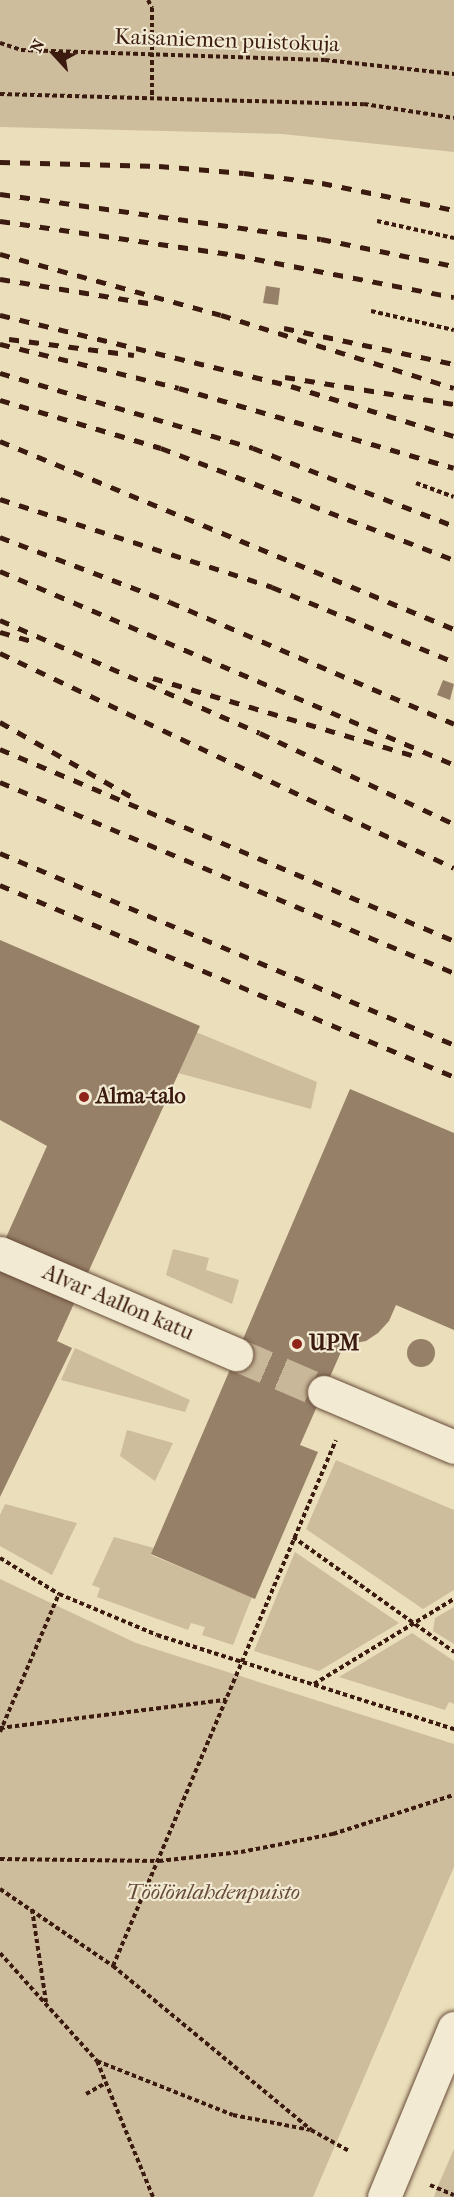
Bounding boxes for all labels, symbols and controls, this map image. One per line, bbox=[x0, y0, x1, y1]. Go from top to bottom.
north arrow bbox=[24, 24, 84, 84]
street label: Kaisaniemen puistokuja bbox=[114, 24, 340, 58]
text: N bbox=[26, 36, 49, 56]
place label: Alma-talo bbox=[96, 1084, 186, 1110]
marker: Alma-talo bbox=[77, 1090, 91, 1104]
street label: Alvar Aallon katu bbox=[38, 1259, 198, 1347]
place label: UPM bbox=[309, 1331, 359, 1357]
marker: UPM bbox=[290, 1337, 304, 1351]
park label: Töölönlahdenpuisto bbox=[126, 1880, 300, 1906]

